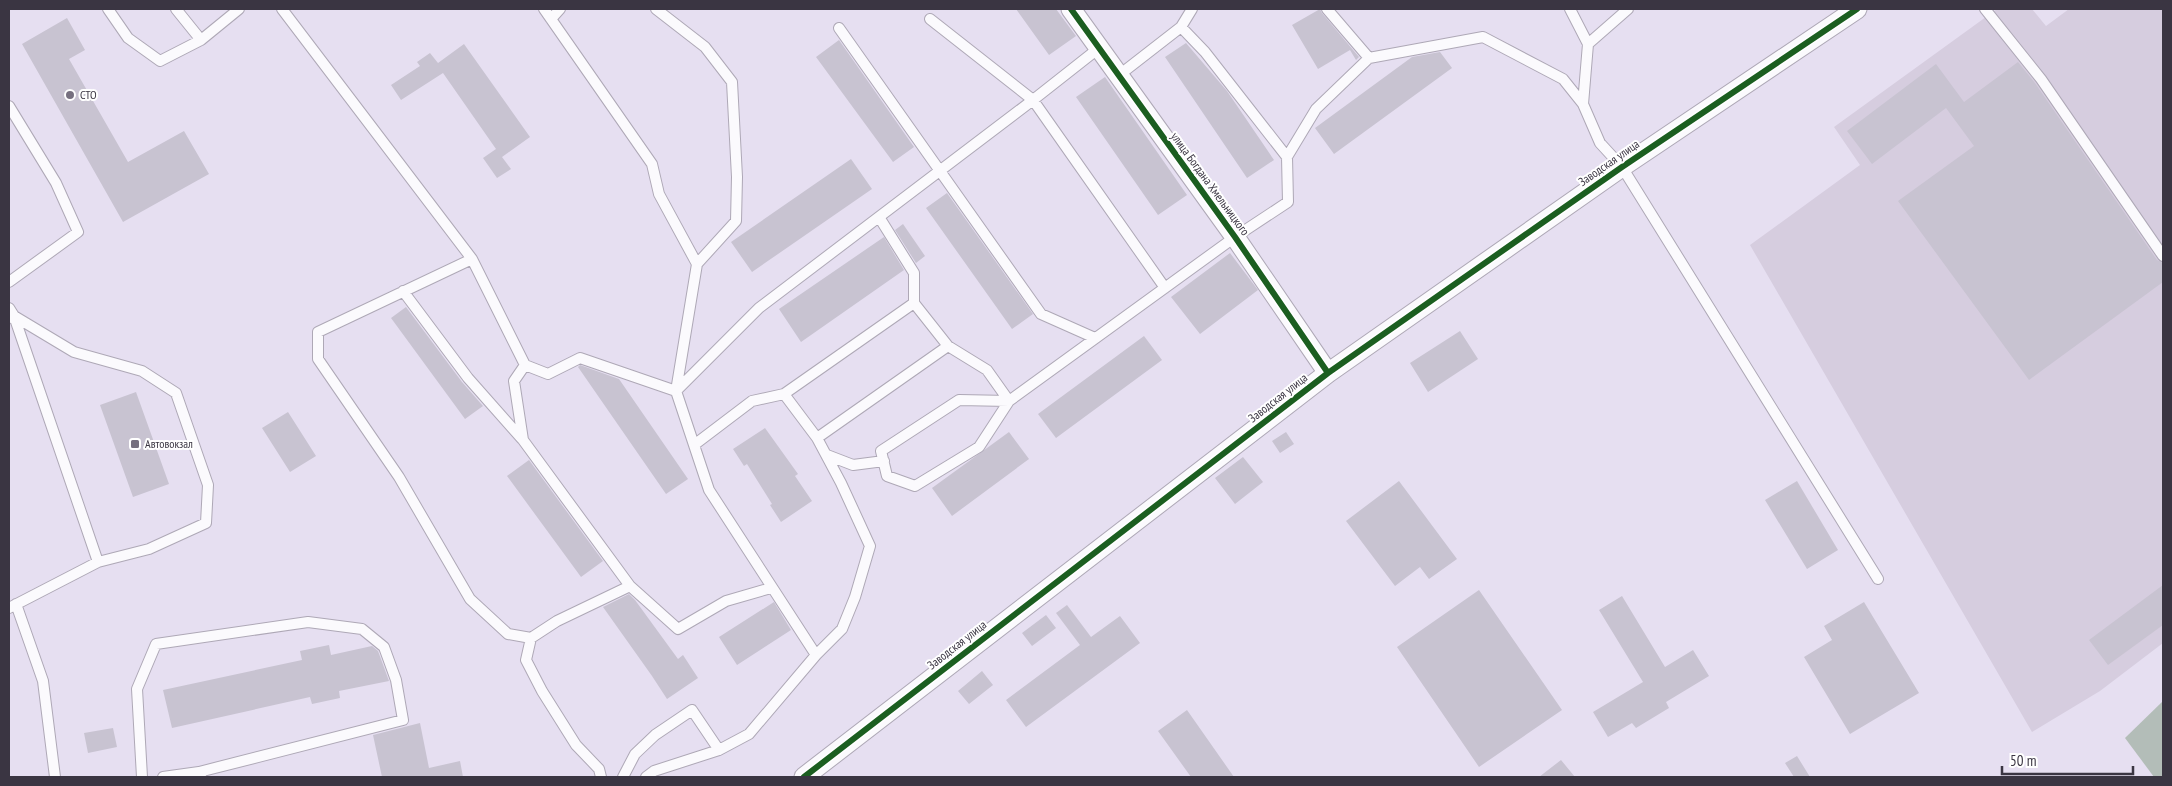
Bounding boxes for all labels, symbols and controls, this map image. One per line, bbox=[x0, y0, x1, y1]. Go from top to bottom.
place label: СТО bbox=[80, 87, 97, 102]
marker: СТО bbox=[64, 89, 76, 101]
street label: улица Богдана Хмельницкого bbox=[1168, 129, 1253, 238]
street label: Заводская улица bbox=[1575, 136, 1642, 189]
street label: Заводская улица bbox=[1245, 370, 1310, 425]
place label: Автовокзал bbox=[145, 436, 193, 451]
marker: Автовокзал bbox=[129, 438, 141, 450]
street label: Заводская улица bbox=[924, 617, 989, 672]
scale bar bbox=[2002, 744, 2133, 776]
text: 50 m bbox=[2010, 751, 2036, 770]

